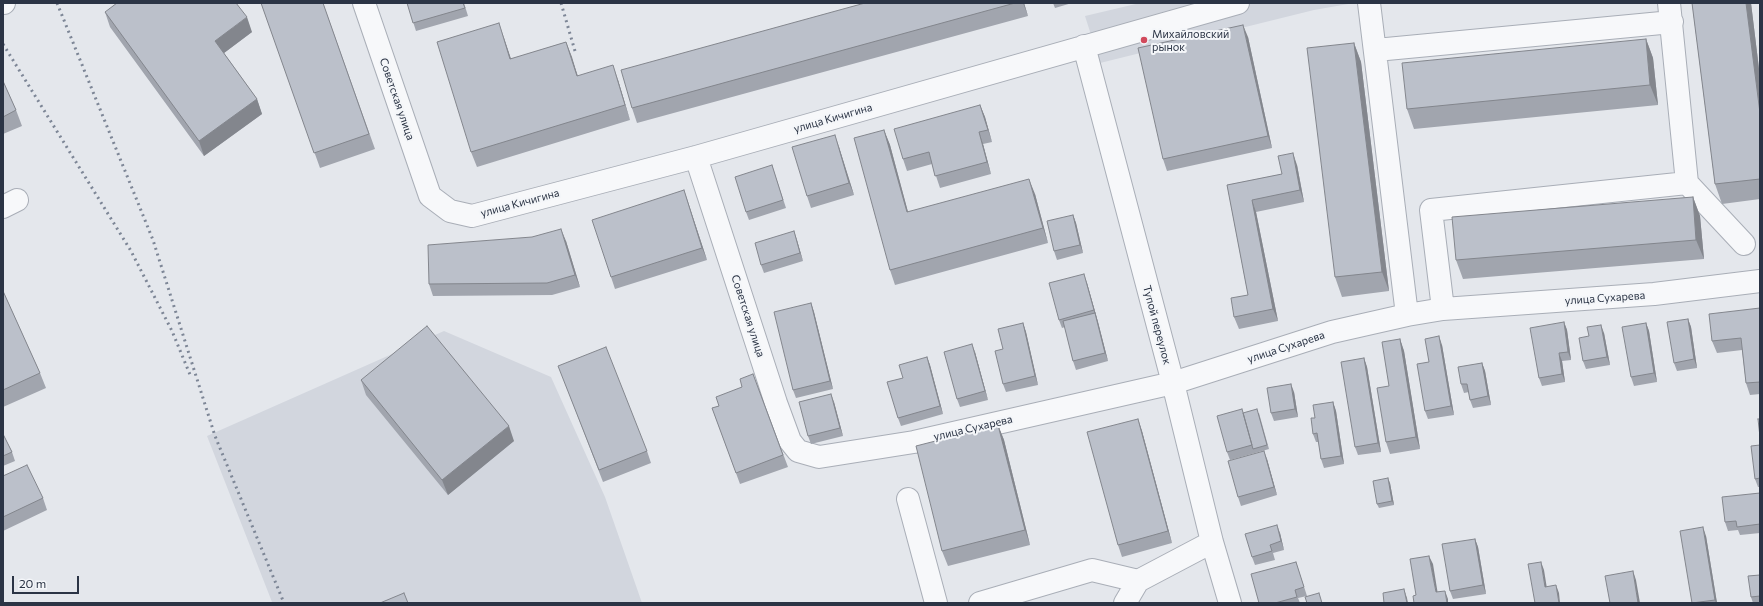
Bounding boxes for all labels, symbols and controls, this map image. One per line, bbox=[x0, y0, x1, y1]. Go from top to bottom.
place label: Михайловский рынок bbox=[1152, 27, 1229, 53]
marker: Михайловский рынок bbox=[1139, 35, 1149, 45]
street label: Советская улица bbox=[377, 56, 417, 142]
street label: улица Кичигина bbox=[792, 100, 874, 136]
street label: улица Кичигина bbox=[479, 186, 561, 220]
street label: Советская улица bbox=[728, 273, 768, 359]
street label: Тупой переулок bbox=[1140, 284, 1174, 366]
street label: улица Сухарева bbox=[1564, 289, 1646, 307]
street label: улица Сухарева bbox=[1246, 328, 1326, 366]
street label: улица Сухарева bbox=[932, 413, 1014, 443]
scale bar bbox=[14, 568, 81, 594]
text: 20 m bbox=[19, 576, 46, 590]

